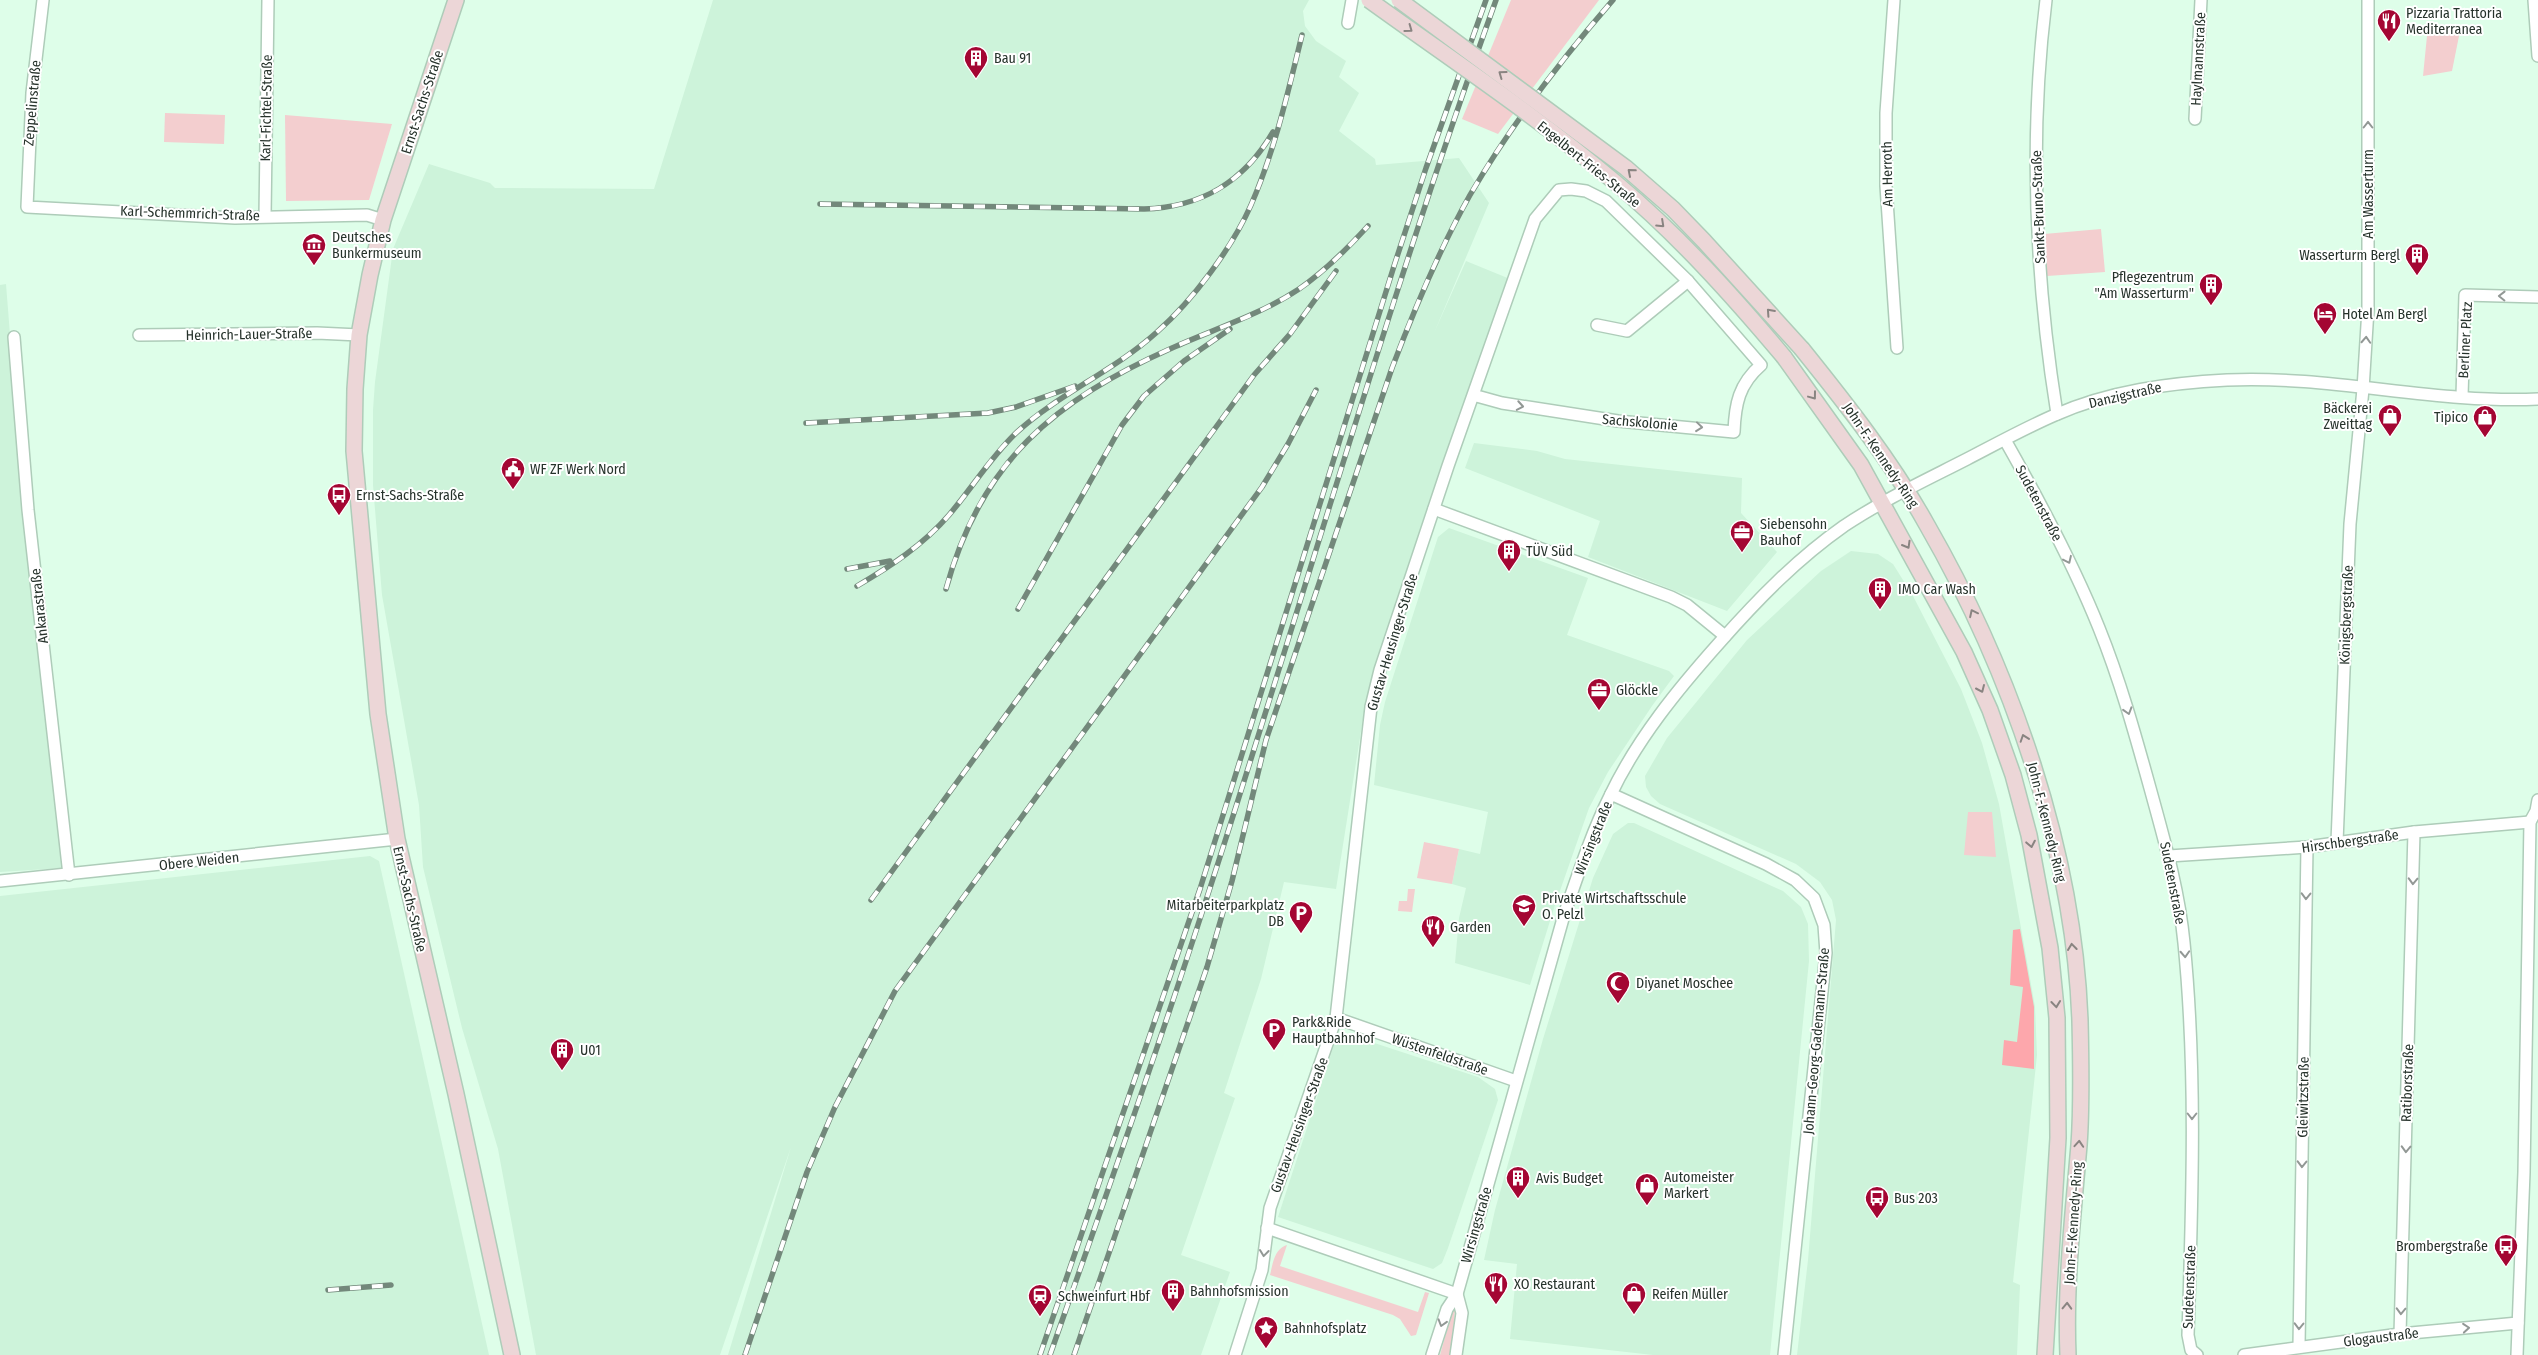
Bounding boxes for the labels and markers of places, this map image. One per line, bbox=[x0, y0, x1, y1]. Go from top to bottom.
place label: Pizzaria Trattoria Mediterranea bbox=[2406, 5, 2502, 38]
restaurant icon: Pizzaria Trattoria Mediterranea bbox=[2376, 8, 2402, 42]
building icon: Bau 91 bbox=[963, 45, 989, 79]
place label: Bau 91 bbox=[994, 50, 1031, 67]
place label: Deutsches Bunkermuseum bbox=[332, 229, 422, 262]
museum icon: Deutsches Bunkermuseum bbox=[301, 232, 327, 266]
building icon: Wasserturm Bergl bbox=[2404, 242, 2430, 276]
place label: Wasserturm Bergl bbox=[2299, 247, 2400, 264]
place label: Pflegezentrum "Am Wasserturm" bbox=[2095, 269, 2194, 302]
building icon: Pflegezentrum "Am Wasserturm" bbox=[2198, 272, 2224, 306]
hotel icon: Hotel Am Bergl bbox=[2312, 301, 2338, 335]
place label: Hotel Am Bergl bbox=[2342, 306, 2427, 323]
place label: Bäckerei Zweittag bbox=[2323, 400, 2372, 433]
shop icon: Bäckerei Zweittag bbox=[2377, 403, 2403, 437]
shop icon: Tipico bbox=[2472, 404, 2498, 438]
place label: Tipico bbox=[2434, 409, 2468, 426]
public building icon: WF ZF Werk Nord bbox=[500, 456, 526, 490]
place label: WF ZF Werk Nord bbox=[530, 461, 626, 478]
bus stop icon: Ernst-Sachs-Straße bbox=[326, 482, 352, 516]
place label: Ernst-Sachs-Straße bbox=[356, 487, 464, 504]
place label: Siebensohn Bauhof bbox=[1760, 516, 1827, 549]
office icon: Siebensohn Bauhof bbox=[1729, 519, 1755, 553]
building icon: TÜV Süd bbox=[1496, 538, 1522, 572]
place label: TÜV Süd bbox=[1526, 542, 1573, 560]
building icon: IMO Car Wash bbox=[1867, 576, 1893, 610]
place label: IMO Car Wash bbox=[1898, 581, 1976, 598]
office icon: Glöckle bbox=[1586, 677, 1612, 711]
place label: Glöckle bbox=[1616, 682, 1658, 699]
place label: Private Wirtschaftsschule O. Pelzl bbox=[1542, 890, 1687, 923]
school or university icon: Private Wirtschaftsschule O. Pelzl bbox=[1511, 893, 1537, 927]
place label: Mitarbeiterparkplatz DB bbox=[1167, 897, 1284, 930]
parking icon: Mitarbeiterparkplatz DB bbox=[1288, 900, 1314, 934]
restaurant icon: Garden bbox=[1420, 914, 1446, 948]
place label: Garden bbox=[1450, 919, 1491, 936]
mosque icon: Diyanet Moschee bbox=[1605, 970, 1631, 1004]
place label: Diyanet Moschee bbox=[1636, 975, 1733, 992]
place label: Park&Ride Hauptbahnhof bbox=[1292, 1014, 1376, 1047]
parking icon: Park&Ride Hauptbahnhof bbox=[1261, 1017, 1287, 1051]
building icon: U01 bbox=[549, 1037, 575, 1071]
place label: U01 bbox=[580, 1042, 601, 1059]
building icon: Avis Budget bbox=[1505, 1165, 1531, 1199]
place label: Automeister Markert bbox=[1664, 1169, 1734, 1202]
place label: Avis Budget bbox=[1536, 1170, 1603, 1187]
shop icon: Automeister Markert bbox=[1634, 1172, 1660, 1206]
bus stop icon: Bus 203 bbox=[1864, 1185, 1890, 1219]
place label: Bus 203 bbox=[1894, 1190, 1938, 1207]
bus stop icon: Brombergstraße bbox=[2493, 1233, 2519, 1267]
place label: Brombergstraße bbox=[2396, 1238, 2488, 1255]
restaurant icon: XO Restaurant bbox=[1483, 1271, 1509, 1305]
place label: XO Restaurant bbox=[1514, 1276, 1595, 1293]
building icon: Bahnhofsmission bbox=[1160, 1278, 1186, 1312]
shop icon: Reifen Müller bbox=[1621, 1281, 1647, 1315]
station icon: Schweinfurt Hbf bbox=[1027, 1283, 1053, 1317]
place label: Bahnhofsmission bbox=[1190, 1283, 1289, 1300]
place label: Reifen Müller bbox=[1652, 1286, 1728, 1303]
place label: Schweinfurt Hbf bbox=[1058, 1288, 1152, 1305]
place icon: Bahnhofsplatz bbox=[1253, 1315, 1279, 1349]
place label: Bahnhofsplatz bbox=[1284, 1320, 1367, 1337]

